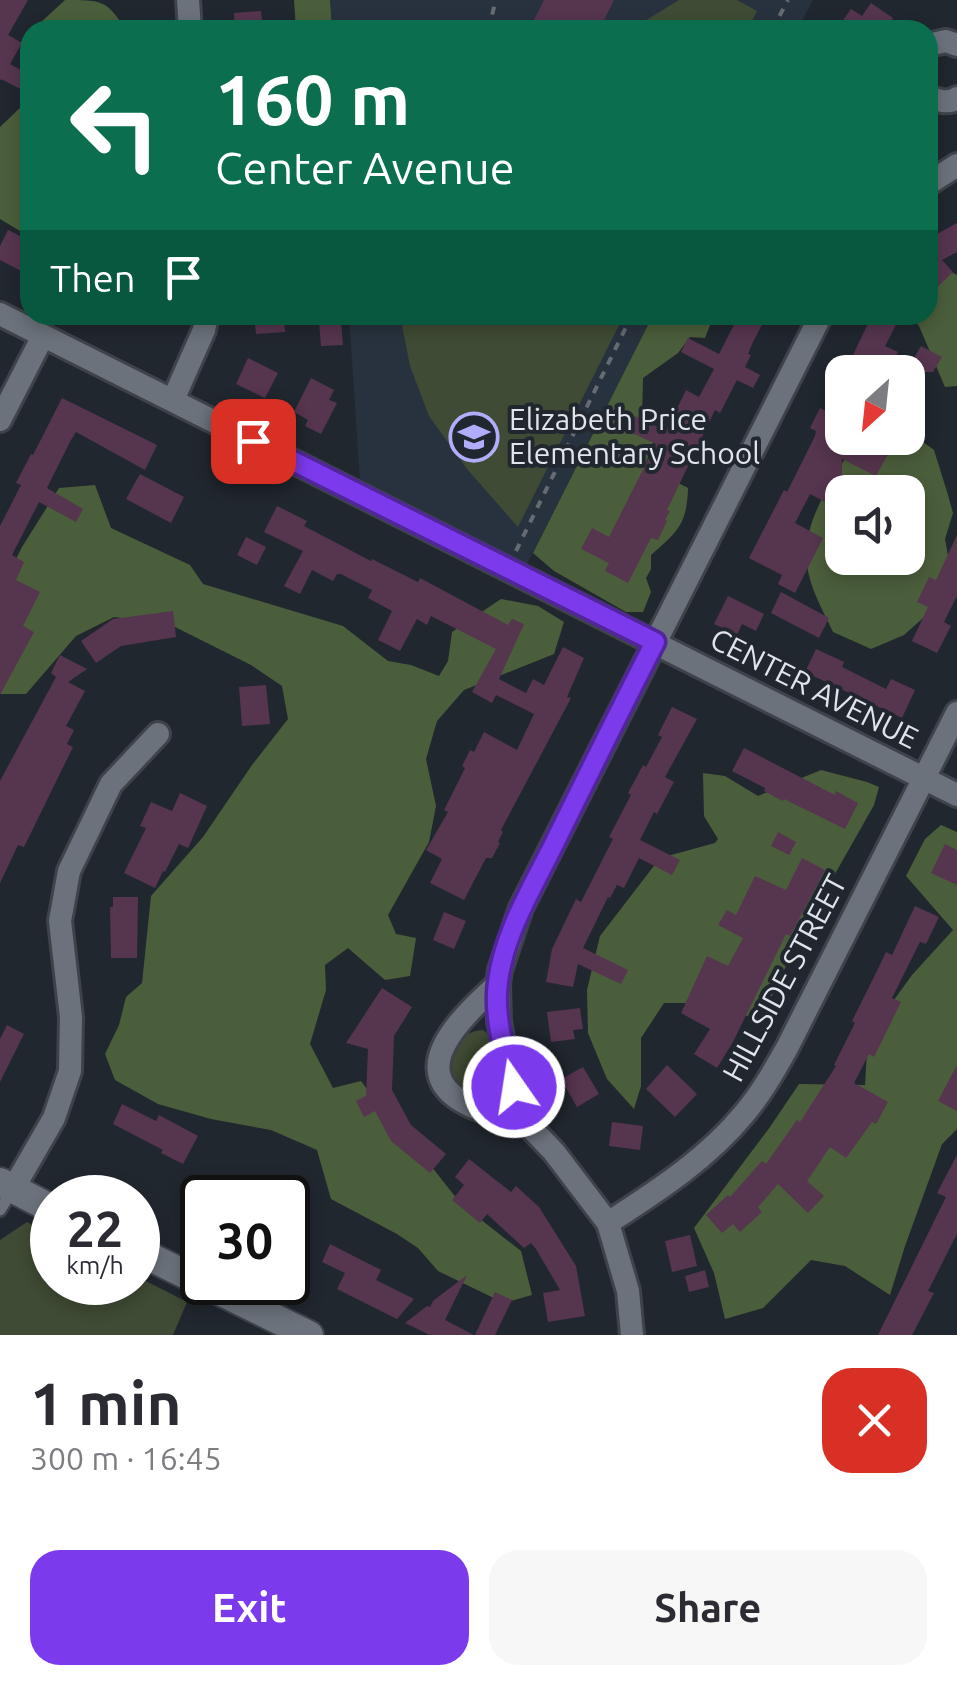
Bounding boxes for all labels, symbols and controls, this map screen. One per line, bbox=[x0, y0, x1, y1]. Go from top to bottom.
icon: left bbox=[50, 60, 180, 190]
text: 160 m bbox=[215, 60, 410, 138]
text: Center Avenue bbox=[215, 142, 514, 193]
icon: arrive bbox=[156, 250, 211, 305]
text: Then bbox=[50, 257, 136, 299]
north arrow bbox=[825, 355, 925, 455]
map controls bbox=[825, 355, 925, 575]
pin bbox=[211, 399, 296, 484]
place label: Elizabeth Price Elementary School bbox=[509, 402, 760, 470]
school or university icon: Elizabeth Price Elementary School bbox=[448, 411, 500, 463]
icon: arrive bbox=[226, 414, 281, 469]
button: sound bbox=[825, 475, 925, 575]
street label: CENTER AVENUE bbox=[705, 621, 924, 755]
street label: HILLSIDE STREET bbox=[715, 868, 853, 1087]
position arrow bbox=[462, 1035, 566, 1139]
speed limit sign: 30 bbox=[180, 1175, 310, 1305]
text: 22 bbox=[67, 1200, 123, 1256]
text: km/h bbox=[66, 1251, 124, 1279]
button: close bbox=[822, 1368, 927, 1473]
text: 1 min bbox=[30, 1369, 182, 1436]
text: 300 m · 16:45 bbox=[30, 1440, 222, 1476]
button: Exit bbox=[30, 1550, 469, 1665]
button: Share bbox=[489, 1550, 927, 1665]

